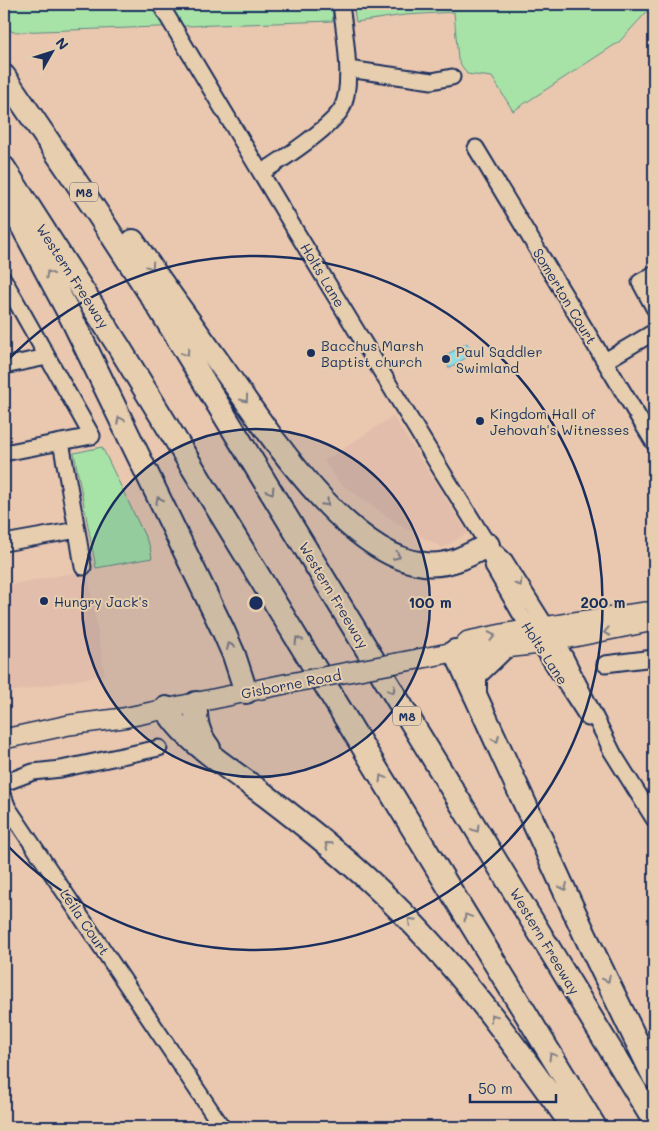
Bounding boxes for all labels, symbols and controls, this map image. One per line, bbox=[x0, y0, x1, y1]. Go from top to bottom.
north arrow bbox=[28, 28, 78, 78]
text: N bbox=[52, 33, 73, 54]
road number: M8 bbox=[70, 182, 98, 202]
street label: Western Freeway bbox=[32, 220, 114, 332]
street label: Holts Lane bbox=[296, 239, 350, 311]
street label: Somerton Court bbox=[529, 244, 601, 348]
one-way arrow bbox=[145, 260, 153, 269]
one-way arrow bbox=[45, 271, 55, 280]
place label: Bacchus Marsh Baptist church bbox=[321, 336, 423, 371]
place label: Paul Saddler Swimland bbox=[456, 342, 543, 377]
one-way arrow bbox=[180, 347, 189, 356]
marker: Bacchus Marsh Baptist church bbox=[305, 347, 317, 359]
marker: Paul Saddler Swimland bbox=[440, 353, 452, 365]
one-way arrow bbox=[239, 393, 247, 402]
place label: Kingdom Hall of Jehovah's Witnesses bbox=[490, 404, 629, 439]
marker: Kingdom Hall of Jehovah's Witnesses bbox=[474, 415, 486, 427]
one-way arrow bbox=[116, 416, 127, 425]
one-way arrow bbox=[264, 486, 274, 495]
one-way arrow bbox=[155, 496, 165, 505]
one-way arrow bbox=[320, 498, 329, 507]
street label: Western Freeway bbox=[295, 538, 373, 652]
one-way arrow bbox=[392, 550, 401, 560]
one-way arrow bbox=[512, 578, 522, 587]
place label: Hungry Jack's bbox=[54, 592, 148, 611]
text: 100 m bbox=[408, 592, 452, 612]
text: 200 m bbox=[581, 592, 626, 612]
centre of rings bbox=[247, 594, 265, 612]
marker: Hungry Jack's bbox=[38, 595, 50, 607]
street label: Holts Lane bbox=[517, 618, 573, 688]
one-way arrow bbox=[602, 626, 611, 636]
one-way arrow bbox=[488, 631, 497, 642]
one-way arrow bbox=[294, 636, 304, 645]
one-way arrow bbox=[226, 642, 237, 651]
street label: Gisborne Road bbox=[239, 665, 343, 703]
one-way arrow bbox=[385, 685, 395, 694]
road number: M8 bbox=[393, 706, 421, 726]
one-way arrow bbox=[490, 734, 500, 743]
one-way arrow bbox=[379, 775, 389, 784]
one-way arrow bbox=[470, 823, 480, 832]
one-way arrow bbox=[325, 843, 334, 851]
one-way arrow bbox=[557, 882, 568, 891]
street label: Western Freeway bbox=[506, 884, 584, 998]
street label: Leila Court bbox=[56, 885, 114, 959]
one-way arrow bbox=[463, 914, 473, 923]
one-way arrow bbox=[407, 918, 416, 927]
one-way arrow bbox=[600, 974, 611, 983]
one-way arrow bbox=[491, 1014, 499, 1023]
one-way arrow bbox=[548, 1052, 558, 1061]
scale bar bbox=[470, 1071, 557, 1103]
text: 50 m bbox=[478, 1078, 513, 1098]

